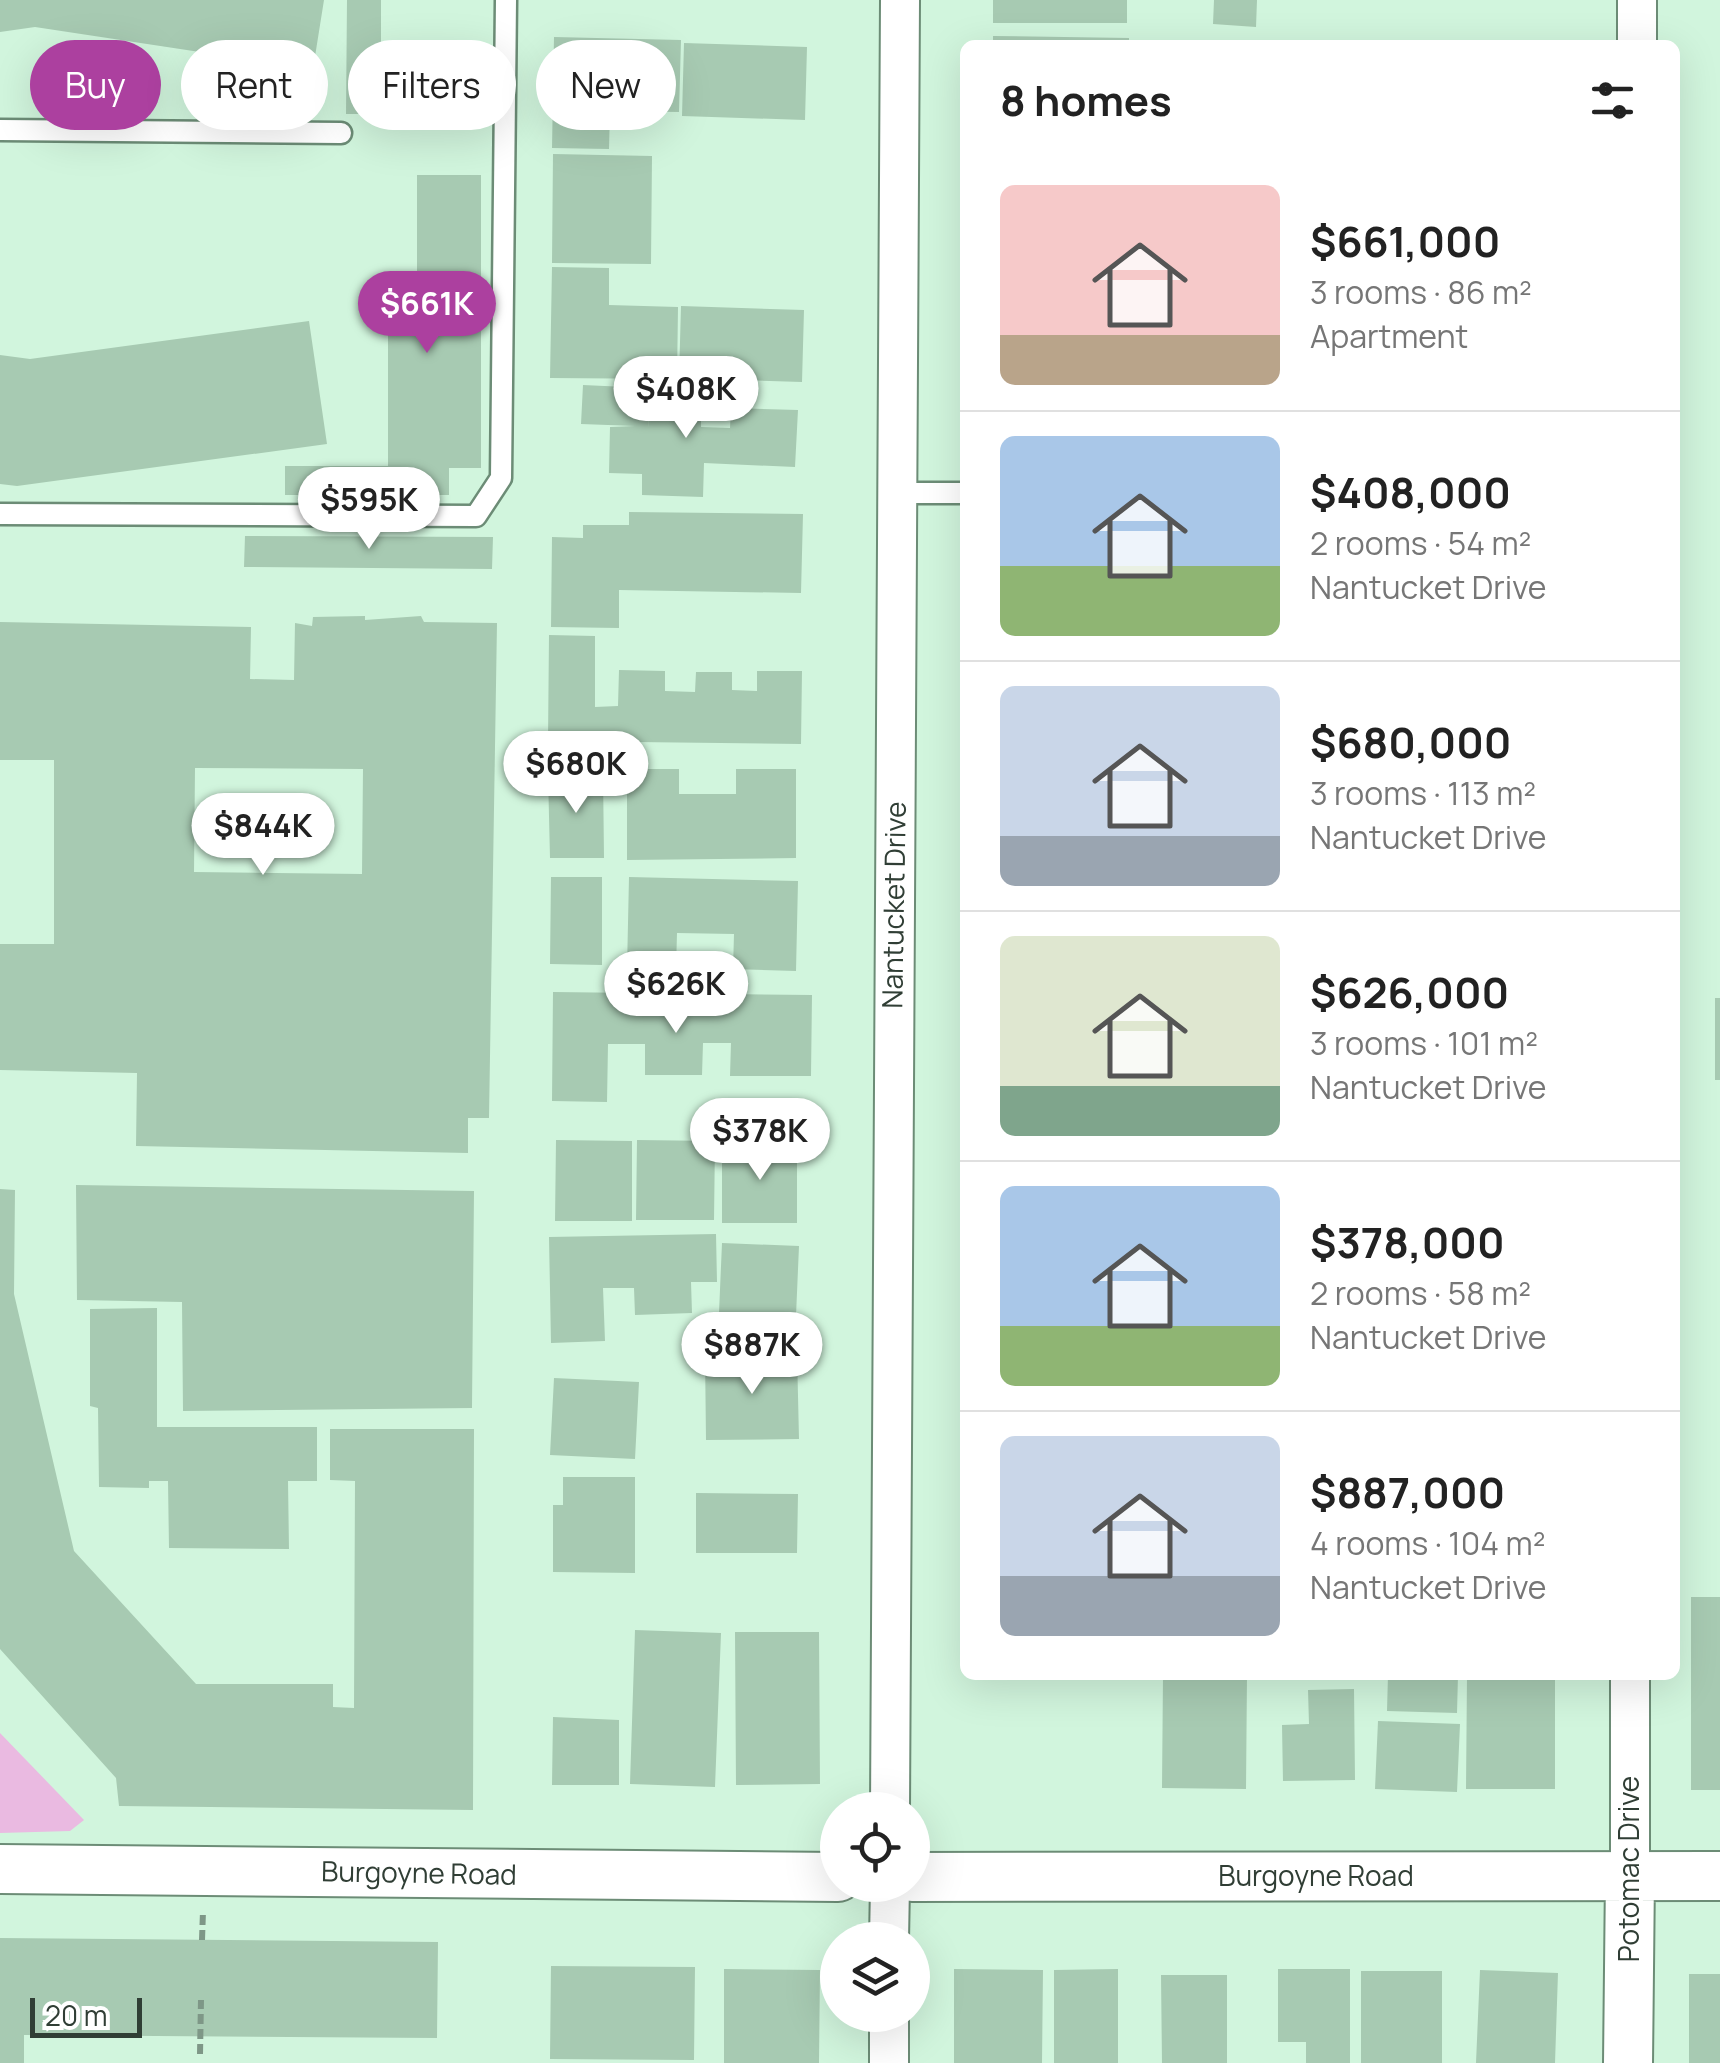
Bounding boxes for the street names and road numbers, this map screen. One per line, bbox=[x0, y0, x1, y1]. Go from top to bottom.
street label: Nantucket Drive bbox=[872, 801, 914, 1009]
street label: Potomac Drive bbox=[1609, 1776, 1647, 1962]
street label: Burgoyne Road bbox=[321, 1851, 517, 1893]
street label: Burgoyne Road bbox=[1218, 1856, 1414, 1894]

